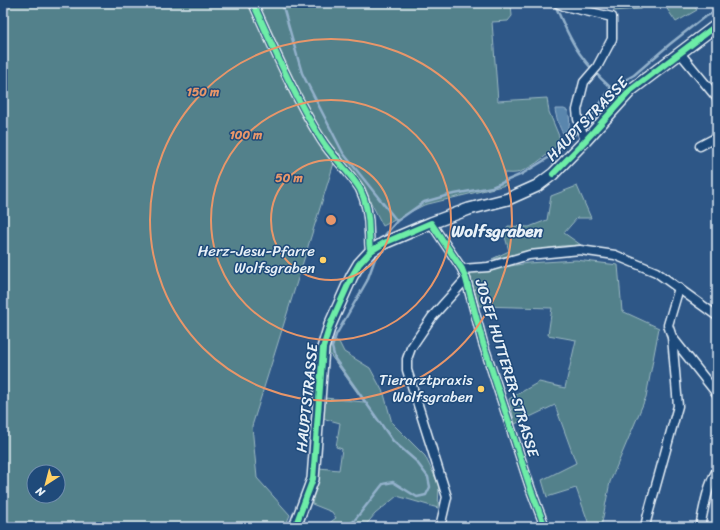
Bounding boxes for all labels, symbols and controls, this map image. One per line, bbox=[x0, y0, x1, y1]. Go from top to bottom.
street label: HAUPTSTRASSE bbox=[540, 69, 636, 168]
text: 150 m bbox=[187, 81, 220, 103]
text: 100 m bbox=[230, 124, 263, 146]
text: 50 m bbox=[275, 167, 303, 189]
centre of rings bbox=[324, 213, 338, 227]
district label: Wolfsgraben bbox=[451, 216, 544, 246]
place label: Herz-Jesu-Pfarre Wolfsgraben bbox=[198, 238, 315, 281]
marker: Herz-Jesu-Pfarre Wolfsgraben bbox=[318, 255, 328, 265]
street label: JOSEF HUTTERER-STRASSE bbox=[467, 275, 547, 462]
street label: HAUPTSTRASSE bbox=[288, 340, 326, 454]
place label: Tierarztpraxis Wolfsgraben bbox=[379, 367, 473, 410]
marker: Tierarztpraxis Wolfsgraben bbox=[476, 384, 486, 394]
north arrow bbox=[26, 464, 66, 504]
text: N bbox=[31, 482, 50, 502]

